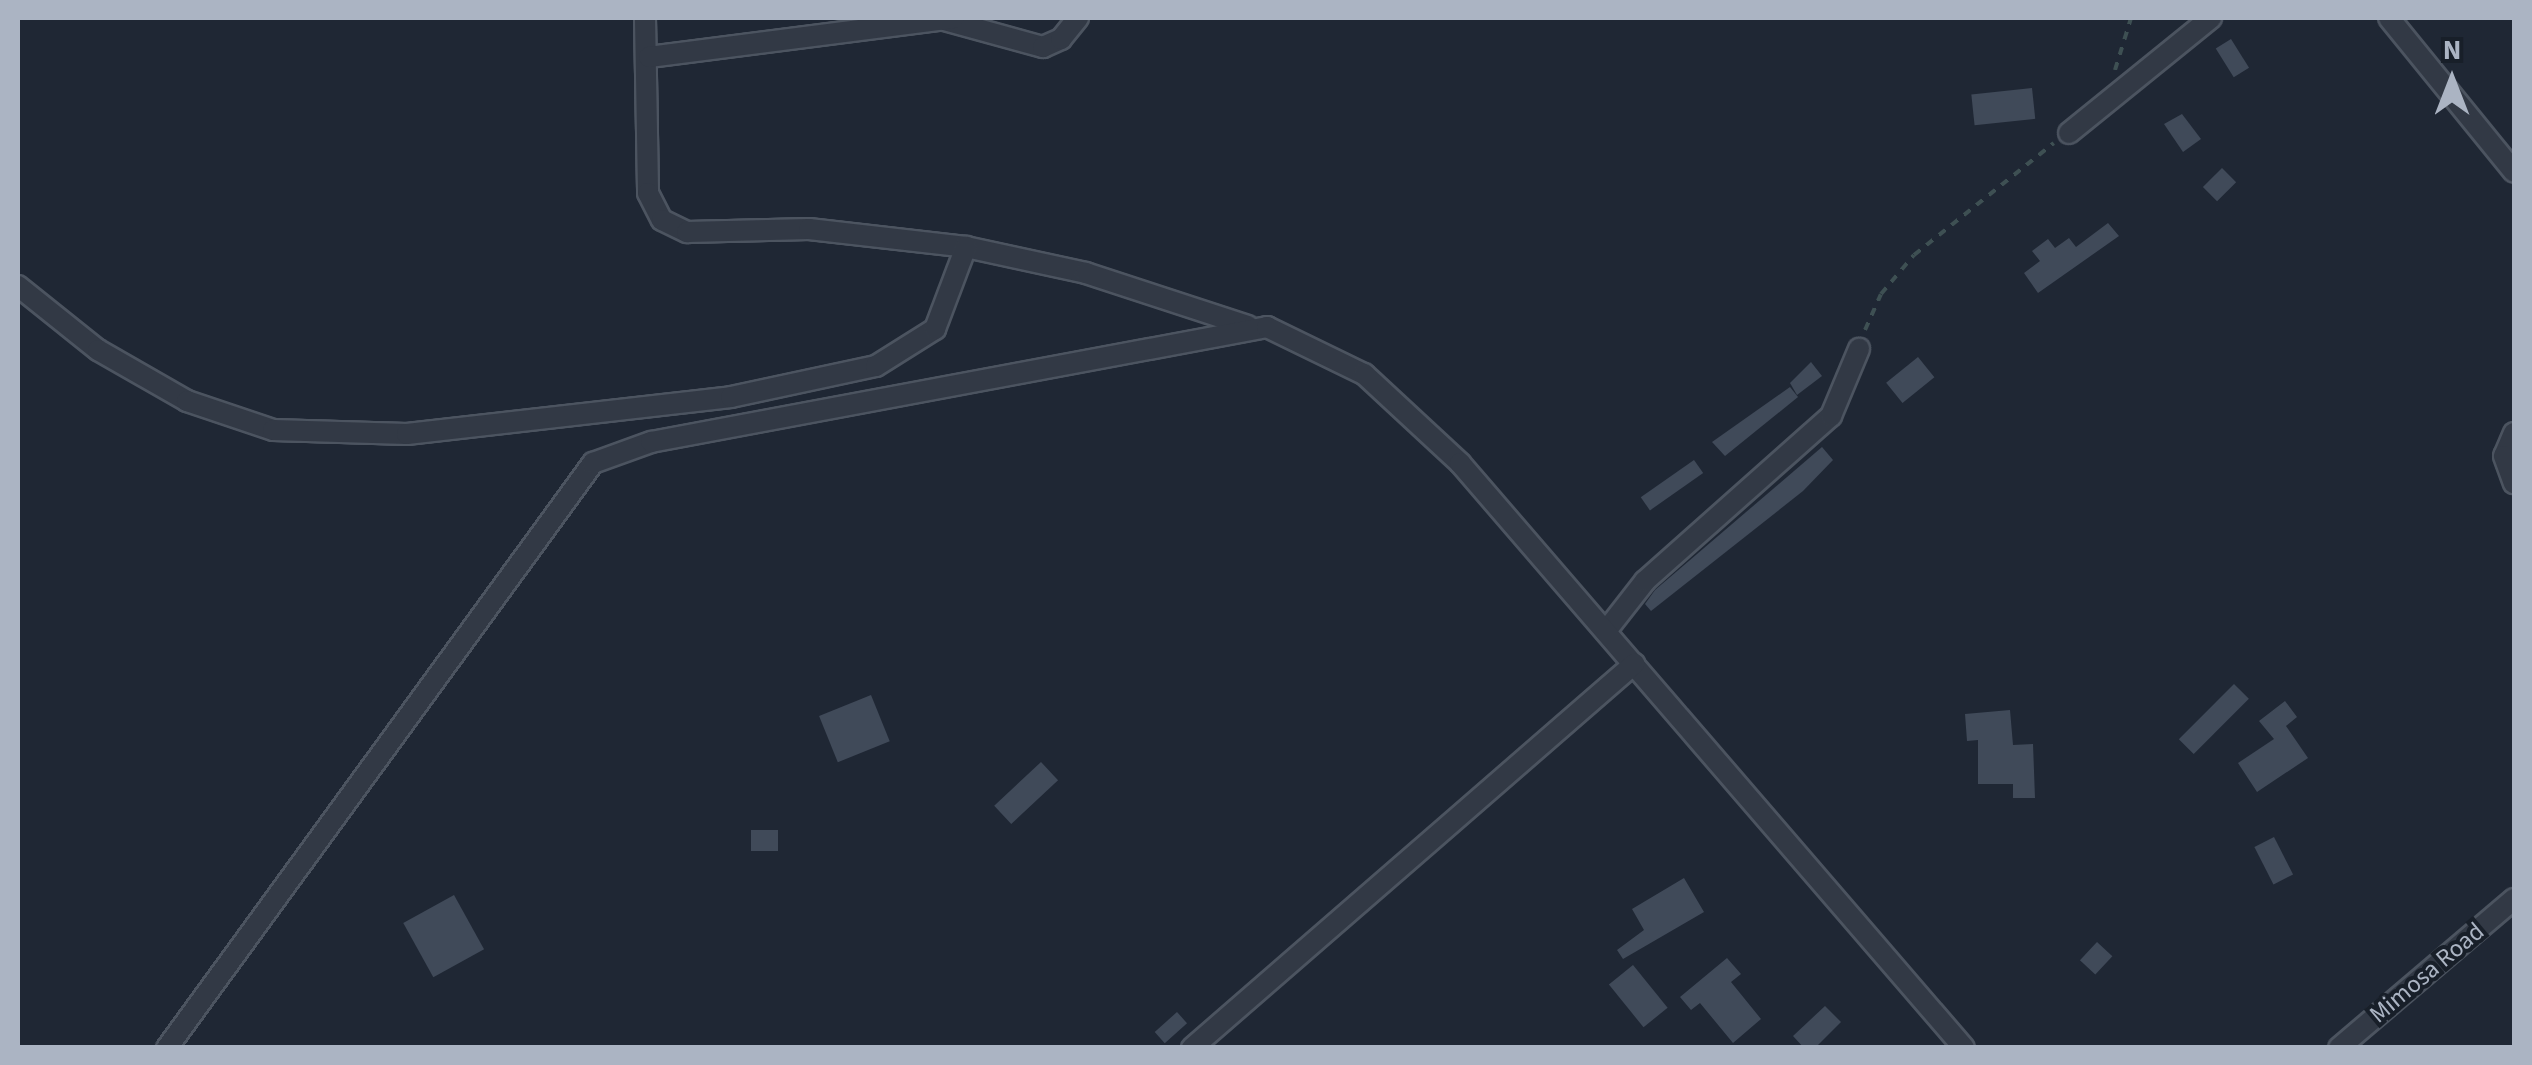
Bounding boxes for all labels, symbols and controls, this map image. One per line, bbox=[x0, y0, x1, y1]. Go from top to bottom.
north arrow bbox=[2402, 30, 2502, 130]
text: N bbox=[2443, 30, 2461, 70]
street label: Mimosa Road bbox=[2364, 916, 2490, 1030]

